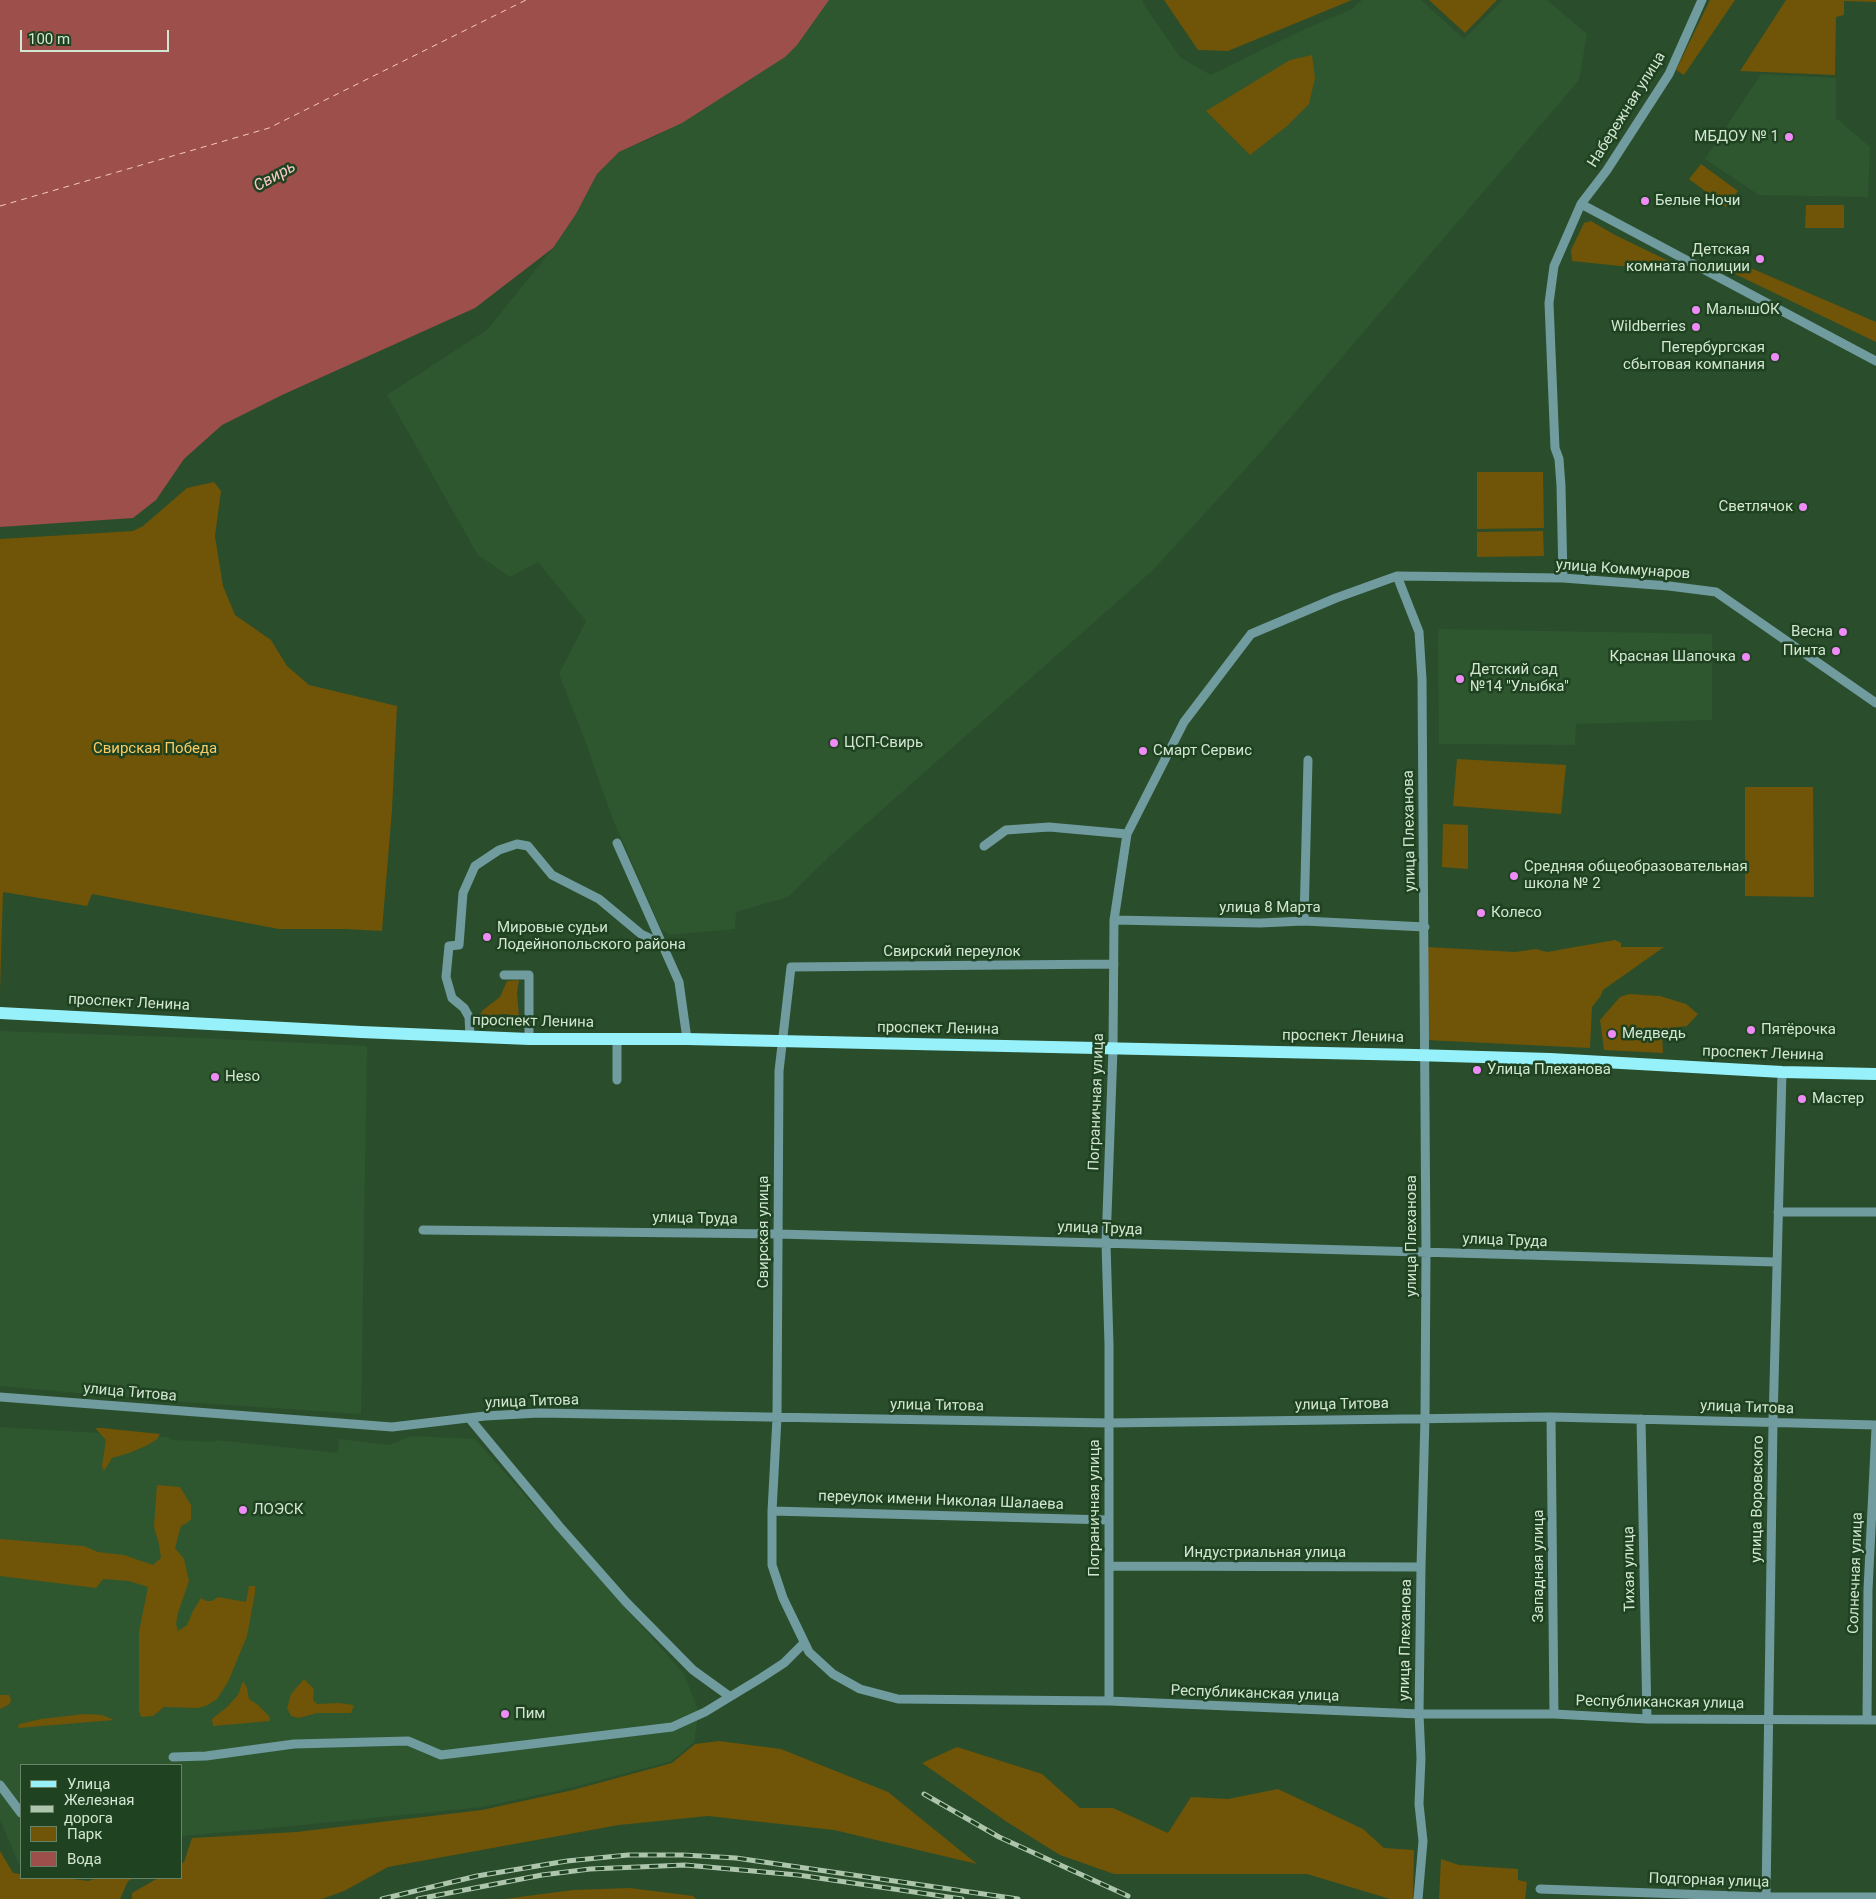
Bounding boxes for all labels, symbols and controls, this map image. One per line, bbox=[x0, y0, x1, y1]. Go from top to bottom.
scale bar bbox=[22, 20, 171, 52]
text: 100 m bbox=[28, 30, 70, 48]
street label: Набережная улица bbox=[1584, 49, 1670, 171]
place label: МБДОУ № 1 bbox=[1694, 128, 1779, 146]
marker: МБДОУ № 1 bbox=[1783, 131, 1795, 143]
water label: Свирь bbox=[251, 158, 299, 196]
place label: Белые Ночи bbox=[1655, 192, 1740, 210]
marker: Белые Ночи bbox=[1639, 195, 1651, 207]
place label: Детская комната полиции bbox=[1626, 241, 1750, 276]
marker: Детская комната полиции bbox=[1754, 253, 1766, 265]
place label: МалышОК bbox=[1706, 301, 1780, 319]
marker: МалышОК bbox=[1690, 304, 1702, 316]
place label: Wildberries bbox=[1611, 318, 1686, 336]
marker: Wildberries bbox=[1690, 321, 1702, 333]
place label: Петербургская сбытовая компания bbox=[1623, 339, 1765, 374]
marker: Петербургская сбытовая компания bbox=[1769, 351, 1781, 363]
place label: Светлячок bbox=[1718, 498, 1793, 516]
marker: Светлячок bbox=[1797, 501, 1809, 513]
street label: улица Коммунаров bbox=[1555, 556, 1691, 584]
place label: Весна bbox=[1791, 623, 1833, 641]
marker: Весна bbox=[1837, 626, 1849, 638]
place label: Пинта bbox=[1783, 642, 1826, 660]
marker: Пинта bbox=[1830, 645, 1842, 657]
place label: Красная Шапочка bbox=[1609, 648, 1736, 666]
marker: Красная Шапочка bbox=[1740, 651, 1752, 663]
place label: Детский сад №14 "Улыбка" bbox=[1470, 661, 1569, 696]
marker: Детский сад №14 "Улыбка" bbox=[1454, 673, 1466, 685]
place label: ЦСП-Свирь bbox=[844, 734, 923, 752]
marker: ЦСП-Свирь bbox=[828, 737, 840, 749]
park label: Свирская Победа bbox=[93, 740, 217, 758]
place label: Смарт Сервис bbox=[1153, 742, 1252, 760]
marker: Смарт Сервис bbox=[1137, 745, 1149, 757]
street label: улица Плеханова bbox=[1400, 770, 1420, 892]
place label: Средняя общеобразовательная школа № 2 bbox=[1524, 858, 1748, 893]
marker: Средняя общеобразовательная школа № 2 bbox=[1508, 870, 1520, 882]
street label: улица 8 Марта bbox=[1219, 899, 1321, 917]
place label: Колесо bbox=[1491, 904, 1542, 922]
marker: Колесо bbox=[1475, 907, 1487, 919]
place label: Мировые судьи Лодейнопольского района bbox=[497, 919, 686, 954]
marker: Мировые судьи Лодейнопольского района bbox=[481, 931, 493, 943]
street label: Свирский переулок bbox=[883, 943, 1021, 961]
street label: проспект Ленина bbox=[68, 991, 190, 1015]
street label: проспект Ленина bbox=[472, 1012, 594, 1032]
street label: проспект Ленина bbox=[877, 1019, 999, 1039]
place label: Пятёрочка bbox=[1761, 1021, 1836, 1039]
marker: Пятёрочка bbox=[1745, 1024, 1757, 1036]
place label: Медведь bbox=[1622, 1025, 1686, 1043]
street label: проспект Ленина bbox=[1282, 1027, 1404, 1047]
marker: Медведь bbox=[1606, 1028, 1618, 1040]
street label: Пограничная улица bbox=[1086, 1033, 1108, 1171]
street label: проспект Ленина bbox=[1702, 1043, 1824, 1065]
place label: Улица Плеханова bbox=[1487, 1061, 1611, 1079]
marker: Улица Плеханова bbox=[1471, 1064, 1483, 1076]
place label: Heso bbox=[225, 1068, 260, 1086]
marker: Heso bbox=[209, 1071, 221, 1083]
place label: Мастер bbox=[1812, 1090, 1864, 1108]
marker: Мастер bbox=[1796, 1093, 1808, 1105]
street label: улица Плеханова bbox=[1403, 1175, 1421, 1297]
street label: Свирская улица bbox=[755, 1176, 773, 1288]
street label: улица Труда bbox=[652, 1209, 738, 1229]
street label: улица Труда bbox=[1057, 1219, 1143, 1239]
street label: улица Труда bbox=[1462, 1231, 1548, 1251]
street label: улица Титова bbox=[82, 1380, 178, 1406]
street label: улица Титова bbox=[485, 1391, 579, 1413]
street label: улица Титова bbox=[1295, 1395, 1389, 1415]
street label: улица Титова bbox=[890, 1396, 984, 1416]
street label: улица Титова bbox=[1700, 1397, 1794, 1419]
street label: улица Воровского bbox=[1748, 1435, 1768, 1563]
street label: Пограничная улица bbox=[1086, 1439, 1104, 1577]
street label: переулок имени Николая Шалаева bbox=[818, 1488, 1064, 1514]
place label: ЛОЭСК bbox=[253, 1501, 303, 1519]
marker: ЛОЭСК bbox=[237, 1504, 249, 1516]
street label: Западная улица bbox=[1530, 1510, 1548, 1622]
street label: Солнечная улица bbox=[1845, 1512, 1867, 1634]
street label: Тихая улица bbox=[1620, 1526, 1640, 1612]
street label: Индустриальная улица bbox=[1184, 1544, 1346, 1562]
street label: улица Плеханова bbox=[1396, 1579, 1416, 1701]
street label: Республиканская улица bbox=[1170, 1682, 1340, 1706]
street label: Республиканская улица bbox=[1575, 1693, 1745, 1713]
place label: Пим bbox=[515, 1705, 545, 1723]
marker: Пим bbox=[499, 1708, 511, 1720]
legend bbox=[20, 1764, 182, 1879]
text: Улица bbox=[67, 1775, 110, 1793]
text: Железная дорога bbox=[64, 1791, 135, 1827]
text: Парк bbox=[67, 1825, 102, 1843]
text: Вода bbox=[67, 1850, 102, 1868]
street label: Подгорная улица bbox=[1648, 1870, 1770, 1892]

